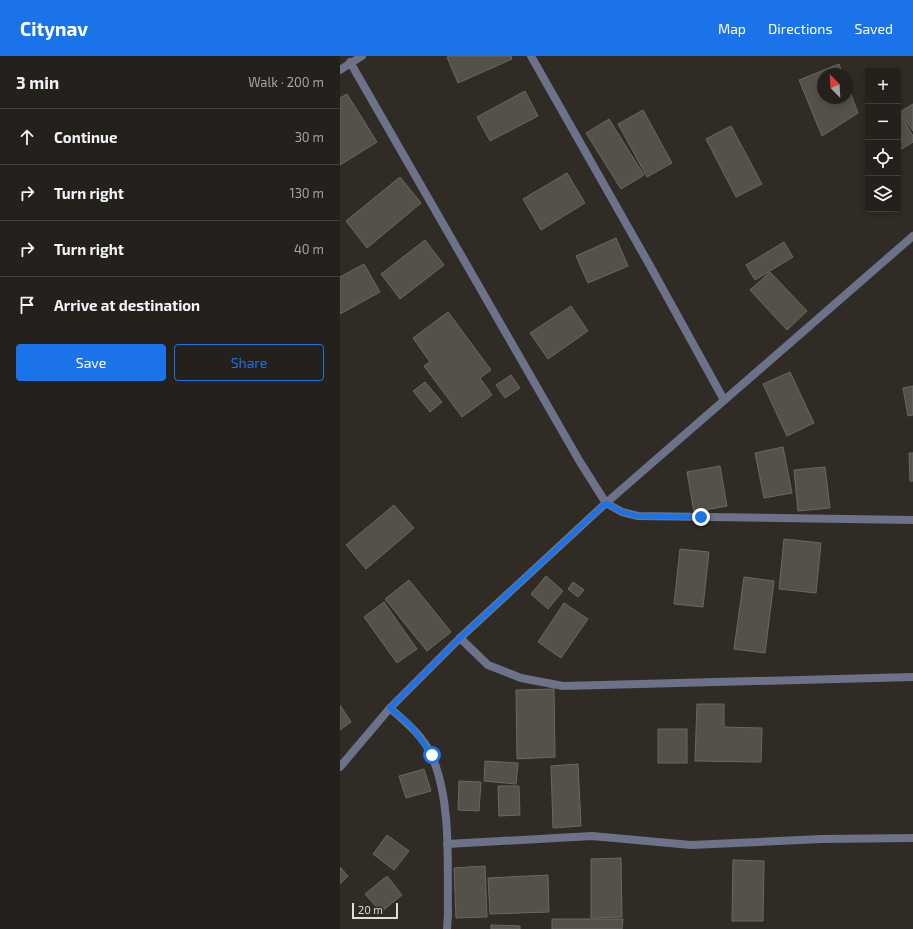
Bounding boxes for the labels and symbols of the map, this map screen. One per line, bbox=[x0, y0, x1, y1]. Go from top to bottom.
north arrow bbox=[817, 68, 853, 104]
route end bbox=[692, 508, 710, 526]
route start bbox=[423, 746, 441, 764]
scale bar bbox=[352, 901, 398, 920]

